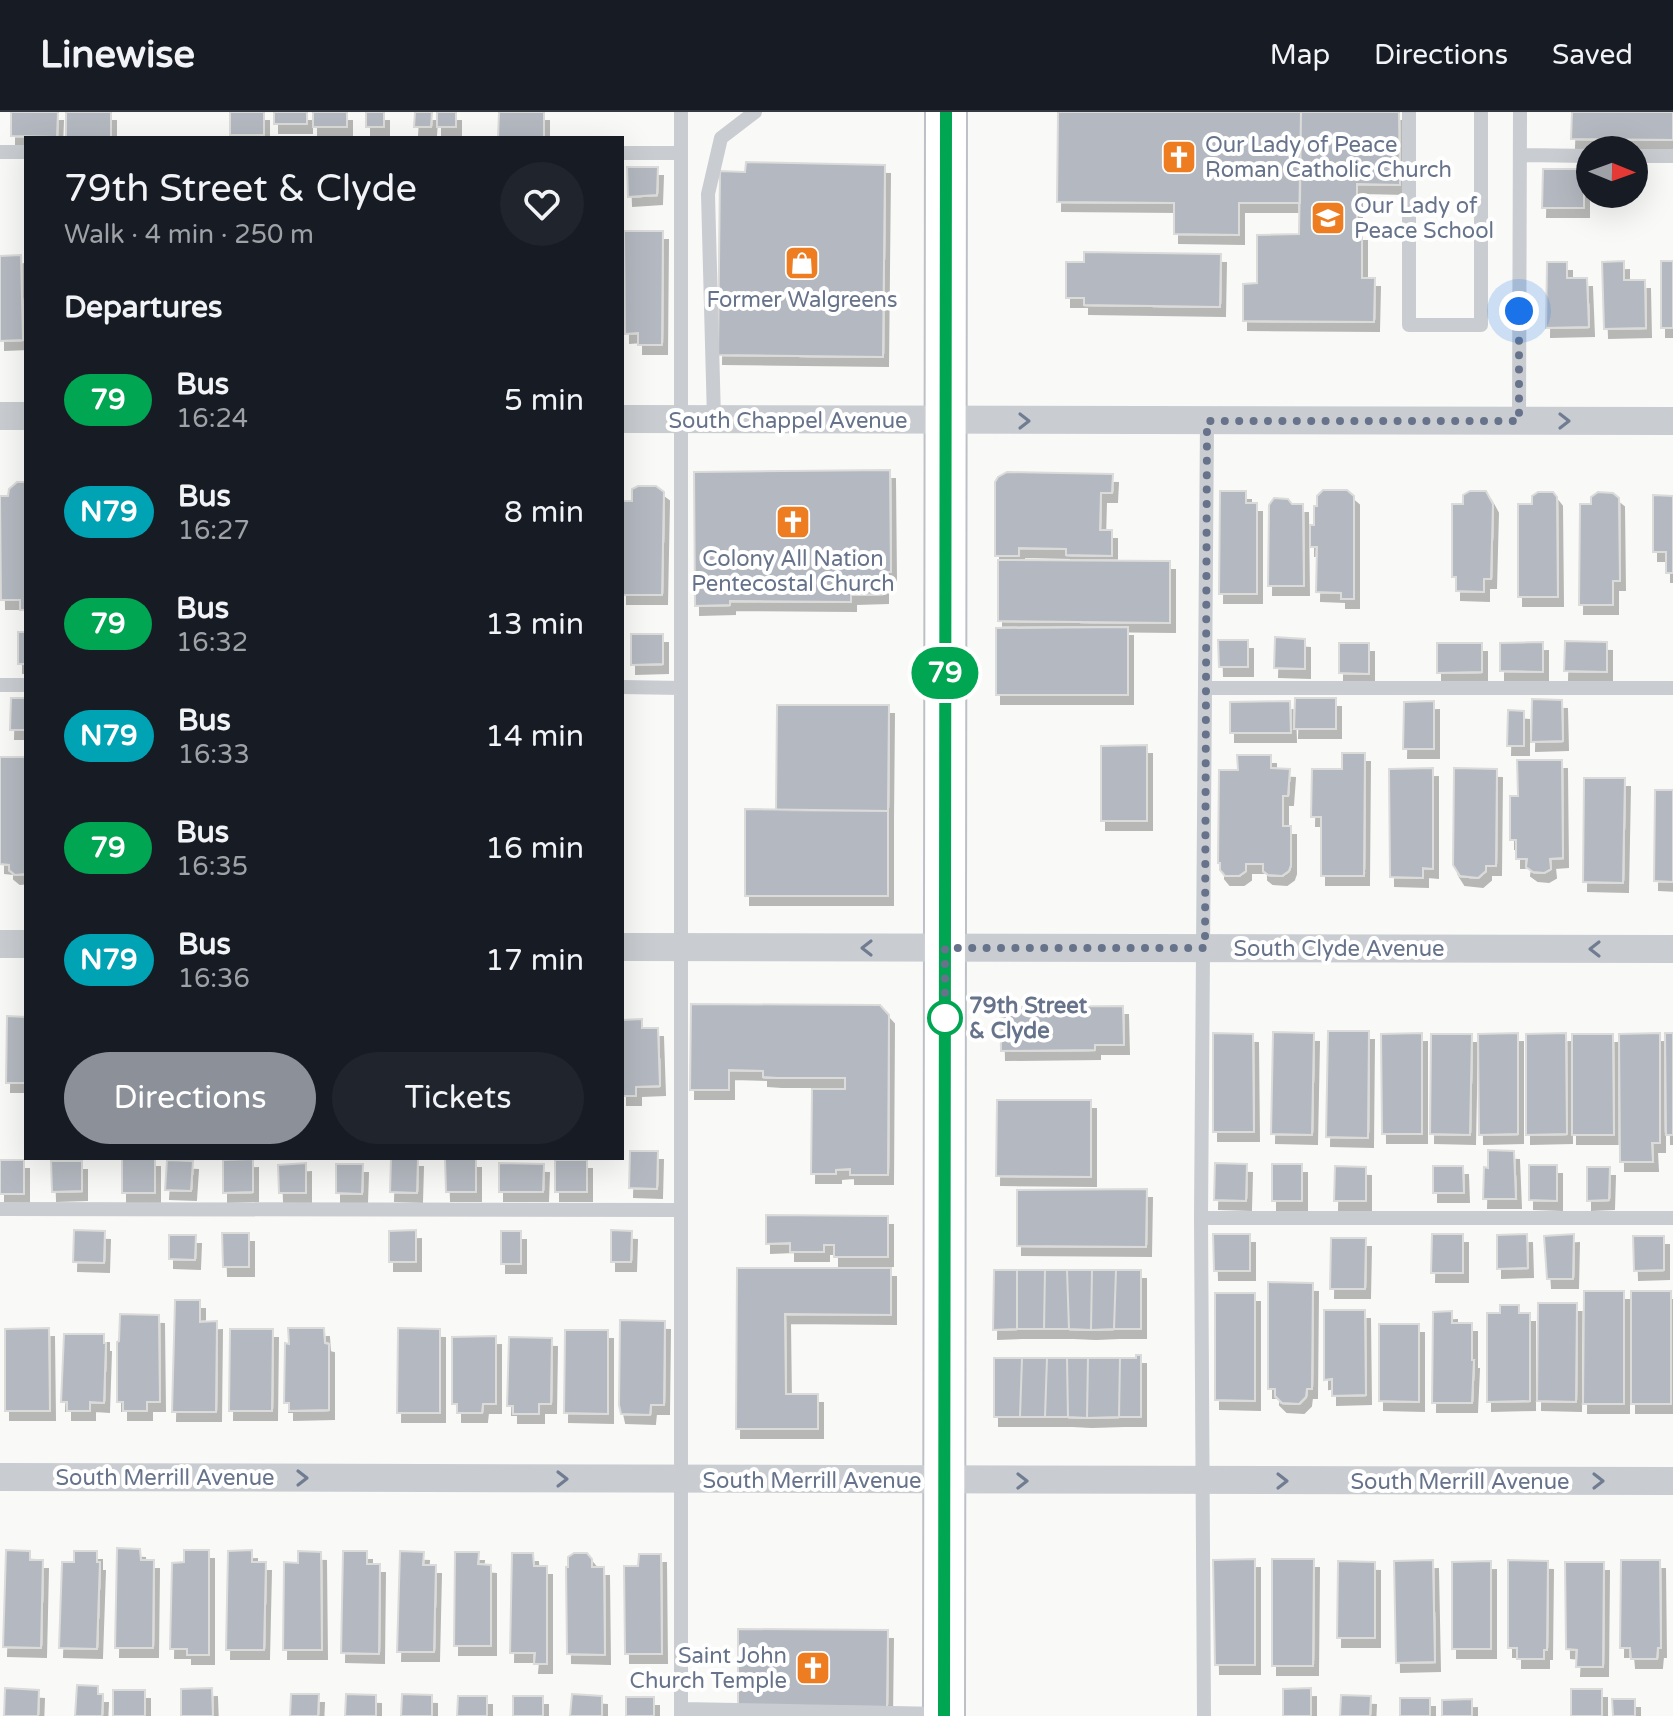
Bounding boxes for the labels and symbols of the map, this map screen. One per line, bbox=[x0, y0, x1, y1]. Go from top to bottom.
place label: Our Lady of Peace Roman Catholic Church bbox=[1205, 132, 1452, 183]
north arrow bbox=[1576, 136, 1648, 208]
church icon: Our Lady of Peace Roman Catholic Church bbox=[1160, 138, 1198, 176]
place label: Our Lady of Peace School bbox=[1354, 193, 1494, 244]
school or university icon: Our Lady of Peace School bbox=[1309, 199, 1347, 237]
shop icon: Former Walgreens bbox=[783, 244, 821, 282]
place label: Former Walgreens bbox=[706, 287, 898, 313]
your location bbox=[1499, 291, 1539, 331]
street label: South Chappel Avenue bbox=[668, 408, 908, 434]
one-way arrow bbox=[1018, 412, 1031, 430]
one-way arrow bbox=[1558, 412, 1571, 430]
church icon: Colony All Nation Pentecostal Church bbox=[774, 503, 812, 541]
place label: Colony All Nation Pentecostal Church bbox=[691, 546, 895, 597]
line badge: 79 bbox=[909, 647, 981, 699]
street label: South Clyde Avenue bbox=[1233, 936, 1445, 962]
one-way arrow bbox=[860, 939, 873, 957]
one-way arrow bbox=[1588, 940, 1601, 958]
place label: 79th Street & Clyde bbox=[969, 993, 1088, 1044]
marker: 79th Street & Clyde bbox=[928, 1001, 962, 1035]
street label: South Merrill Avenue bbox=[56, 1465, 275, 1491]
street label: South Merrill Avenue bbox=[703, 1468, 922, 1494]
one-way arrow bbox=[296, 1469, 309, 1487]
street label: South Merrill Avenue bbox=[1351, 1469, 1570, 1495]
one-way arrow bbox=[556, 1470, 569, 1488]
one-way arrow bbox=[1016, 1472, 1029, 1490]
one-way arrow bbox=[1276, 1472, 1289, 1490]
one-way arrow bbox=[1592, 1472, 1605, 1490]
place label: Saint John Church Temple bbox=[630, 1643, 787, 1694]
church icon: Saint John Church Temple bbox=[794, 1649, 832, 1687]

